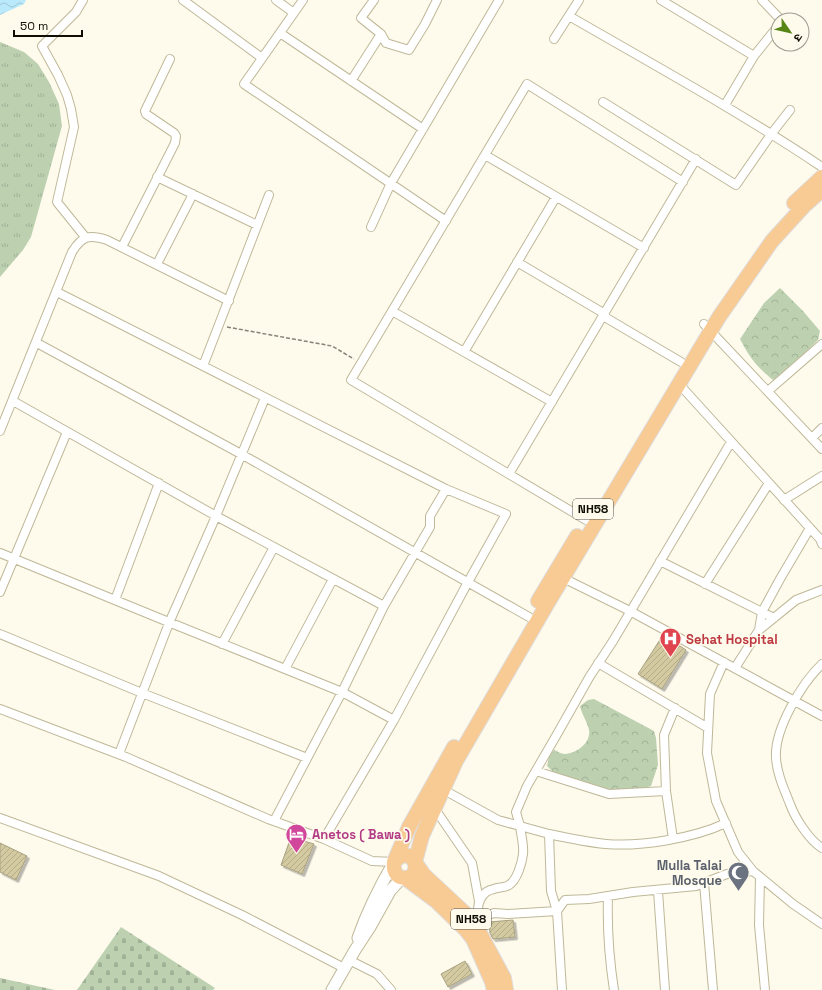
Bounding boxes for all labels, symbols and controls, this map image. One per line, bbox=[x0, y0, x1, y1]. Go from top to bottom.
scale bar bbox=[14, 12, 82, 38]
north arrow bbox=[770, 12, 810, 52]
text: 50 m bbox=[20, 18, 48, 34]
text: उ bbox=[790, 31, 806, 45]
road number: NH58 bbox=[573, 499, 613, 519]
hospital icon: Sehat Hospital bbox=[657, 626, 683, 659]
place label: Sehat Hospital bbox=[686, 631, 778, 648]
hotel icon: Anetos ( Bawa ) bbox=[284, 821, 310, 854]
place label: Anetos ( Bawa ) bbox=[312, 826, 410, 843]
place label: Mulla Talai Mosque bbox=[657, 857, 722, 889]
mosque icon: Mulla Talai Mosque bbox=[725, 859, 751, 892]
road number: NH58 bbox=[451, 909, 491, 929]

